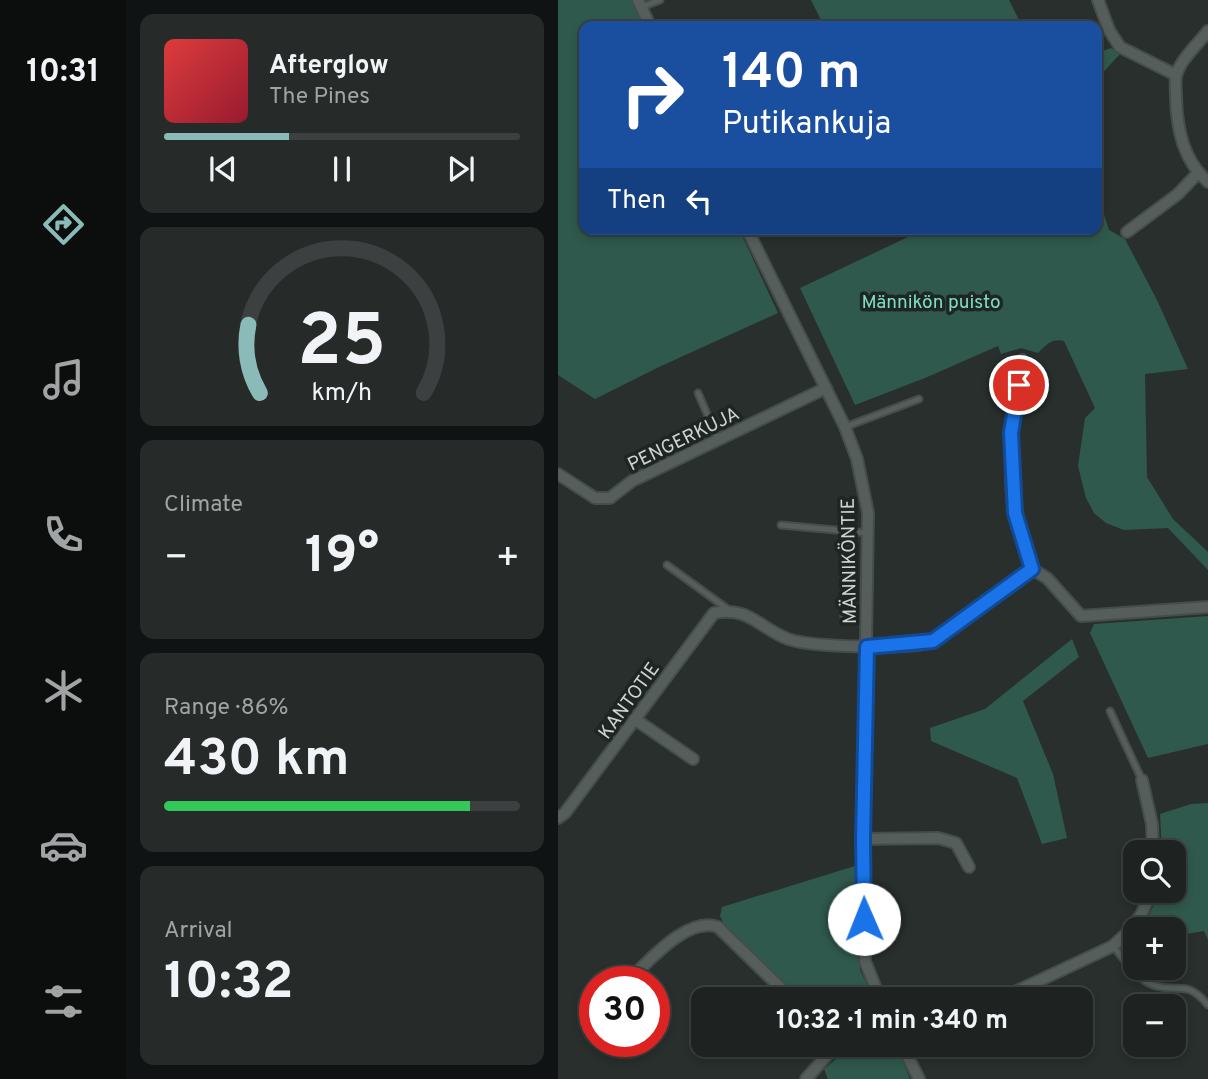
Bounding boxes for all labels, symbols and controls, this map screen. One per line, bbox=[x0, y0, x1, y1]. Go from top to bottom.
text: 140 m bbox=[722, 44, 861, 106]
icon: right bbox=[607, 49, 698, 140]
text: Afterglow bbox=[269, 50, 389, 83]
text: 10:31 bbox=[26, 53, 100, 93]
text: The Pines bbox=[269, 83, 370, 112]
text: Putikankuja bbox=[722, 105, 891, 145]
icon: previous bbox=[204, 150, 242, 188]
icon: pause bbox=[323, 150, 361, 188]
icon: next bbox=[442, 150, 480, 188]
icon: left bbox=[680, 182, 718, 220]
text: Then bbox=[607, 185, 666, 218]
icon: directions bbox=[39, 200, 88, 249]
park label: Männikön puisto bbox=[861, 291, 1001, 315]
text: 25 bbox=[298, 299, 387, 391]
icon: music bbox=[39, 355, 88, 404]
pin bbox=[989, 355, 1049, 415]
icon: arrive bbox=[1000, 366, 1038, 404]
text: km/h bbox=[312, 377, 372, 409]
street label: PENGERKUJA bbox=[624, 402, 744, 477]
text: Climate bbox=[164, 491, 243, 520]
street label: MÄNNIKÖNTIE bbox=[836, 498, 863, 624]
icon: phone bbox=[39, 510, 88, 559]
text: 19° bbox=[305, 525, 379, 591]
text: − bbox=[164, 535, 189, 584]
text: + bbox=[495, 535, 520, 584]
street label: KANTOTIE bbox=[594, 658, 666, 744]
icon: climate bbox=[39, 666, 88, 715]
text: Range · 86% bbox=[164, 694, 289, 723]
text: 430 km bbox=[164, 728, 350, 794]
icon: car bbox=[39, 821, 88, 870]
map controls bbox=[1123, 840, 1186, 1057]
button: search bbox=[1123, 840, 1186, 903]
position arrow bbox=[827, 882, 901, 956]
text: Arrival bbox=[164, 917, 233, 946]
button: + bbox=[1123, 917, 1186, 980]
text: 10:32 bbox=[164, 951, 294, 1017]
speed limit sign: 30 bbox=[579, 966, 670, 1057]
icon: filters bbox=[39, 977, 88, 1026]
button: − bbox=[1123, 994, 1186, 1057]
text: 10:32 · 1 min · 340 m bbox=[776, 1005, 1008, 1038]

